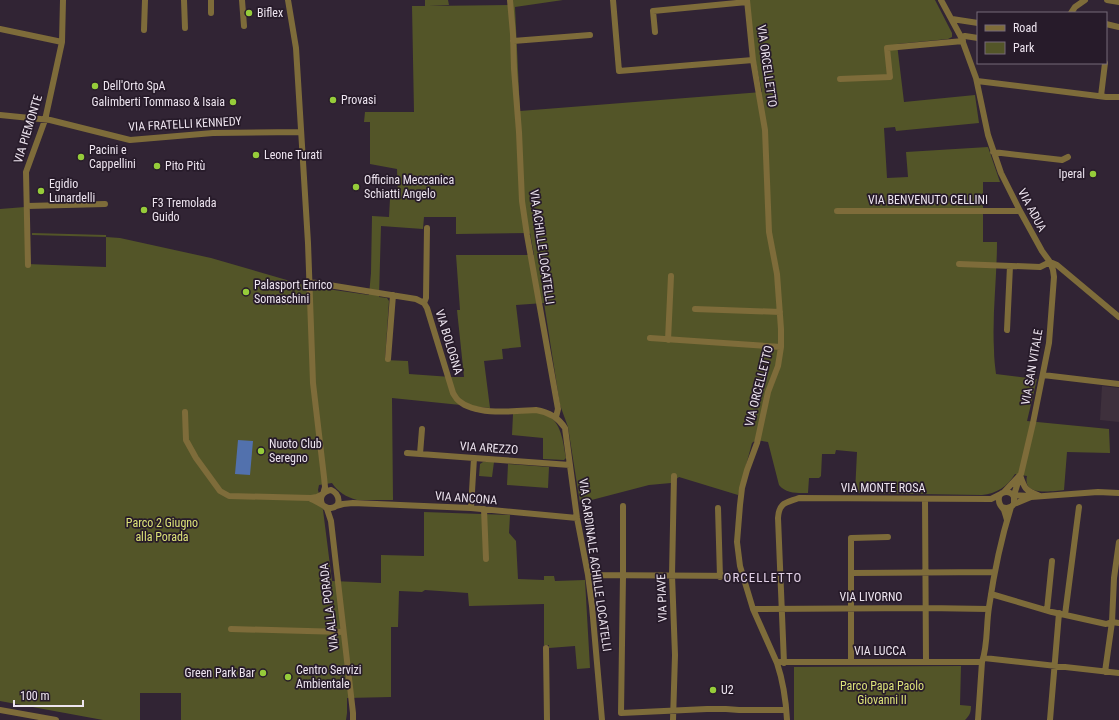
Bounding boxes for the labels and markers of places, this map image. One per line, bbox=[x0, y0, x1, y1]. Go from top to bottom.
place label: Biflex bbox=[257, 6, 283, 20]
marker: Biflex bbox=[244, 8, 254, 18]
place label: Dell'Orto SpA bbox=[103, 79, 166, 93]
marker: Dell'Orto SpA bbox=[90, 81, 100, 91]
place label: Provasi bbox=[341, 93, 376, 107]
place label: Galimberti Tommaso & Isaia bbox=[92, 95, 225, 109]
marker: Provasi bbox=[328, 95, 338, 105]
marker: Galimberti Tommaso & Isaia bbox=[228, 97, 238, 107]
place label: Pacini e Cappellini bbox=[89, 143, 136, 171]
place label: Leone Turati bbox=[264, 148, 322, 162]
marker: Leone Turati bbox=[251, 150, 261, 160]
marker: Pacini e Cappellini bbox=[76, 152, 86, 162]
place label: Pito Pitù bbox=[165, 159, 206, 173]
marker: Pito Pitù bbox=[152, 161, 162, 171]
place label: Iperal bbox=[1059, 167, 1085, 181]
marker: Iperal bbox=[1088, 169, 1098, 179]
place label: Officina Meccanica Schiatti Angelo bbox=[364, 173, 454, 201]
place label: Egidio Lunardelli bbox=[49, 177, 95, 205]
marker: Officina Meccanica Schiatti Angelo bbox=[351, 182, 361, 192]
marker: Egidio Lunardelli bbox=[36, 186, 46, 196]
place label: F3 Tremolada Guido bbox=[152, 196, 217, 224]
marker: F3 Tremolada Guido bbox=[139, 205, 149, 215]
place label: Palasport Enrico Somaschini bbox=[254, 278, 332, 306]
marker: Palasport Enrico Somaschini bbox=[241, 287, 251, 297]
place label: Nuoto Club Seregno bbox=[269, 437, 322, 465]
marker: Nuoto Club Seregno bbox=[256, 446, 266, 456]
place label: Centro Servizi Ambientale bbox=[296, 663, 362, 691]
place label: Green Park Bar bbox=[184, 666, 255, 680]
marker: Green Park Bar bbox=[258, 668, 268, 678]
marker: Centro Servizi Ambientale bbox=[283, 672, 293, 682]
place label: U2 bbox=[721, 683, 734, 697]
marker: U2 bbox=[708, 685, 718, 695]

